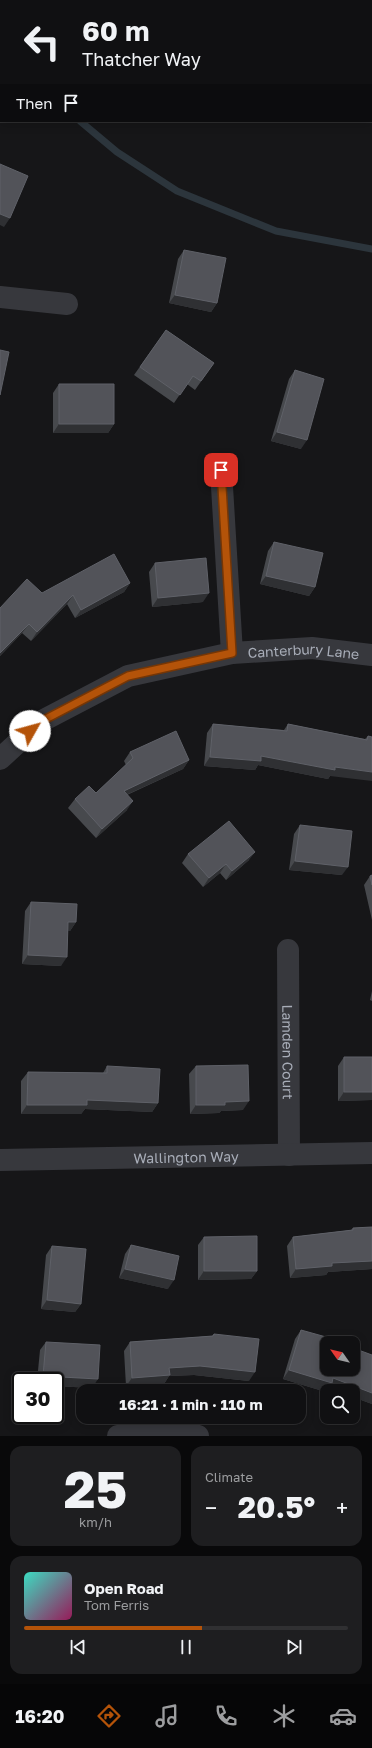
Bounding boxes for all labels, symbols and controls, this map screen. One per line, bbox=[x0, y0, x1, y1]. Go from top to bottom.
text: 60 m bbox=[82, 14, 149, 47]
icon: left bbox=[16, 16, 68, 68]
text: Thatcher Way bbox=[82, 48, 201, 70]
icon: arrive bbox=[60, 92, 82, 114]
text: Then bbox=[16, 94, 52, 112]
pin bbox=[204, 453, 238, 487]
icon: arrive bbox=[210, 459, 232, 481]
street label: Canterbury Lane bbox=[247, 639, 360, 662]
position arrow bbox=[9, 710, 51, 752]
street label: Lamden Court bbox=[280, 1004, 297, 1100]
street label: Wallington Way bbox=[133, 1147, 239, 1166]
north arrow bbox=[320, 1336, 360, 1376]
map controls bbox=[320, 1336, 360, 1424]
speed limit sign: 30 bbox=[12, 1372, 64, 1424]
button: search bbox=[320, 1384, 360, 1424]
text: 16:21 · 1 min · 110 m bbox=[119, 1395, 263, 1413]
text: 25 bbox=[64, 1457, 127, 1519]
text: Climate bbox=[205, 1469, 253, 1485]
text: 20.5° bbox=[238, 1489, 315, 1525]
text: − bbox=[205, 1494, 217, 1521]
text: + bbox=[336, 1494, 348, 1521]
text: km/h bbox=[79, 1514, 112, 1530]
text: Open Road bbox=[84, 1579, 164, 1597]
text: Tom Ferris bbox=[84, 1597, 149, 1613]
icon: previous bbox=[67, 1636, 89, 1658]
icon: pause bbox=[175, 1636, 197, 1658]
icon: next bbox=[283, 1636, 305, 1658]
icon: directions bbox=[95, 1702, 123, 1730]
icon: music bbox=[153, 1702, 181, 1730]
icon: phone bbox=[212, 1702, 240, 1730]
icon: climate bbox=[270, 1702, 298, 1730]
icon: car bbox=[329, 1702, 357, 1730]
text: 16:20 bbox=[15, 1705, 64, 1727]

